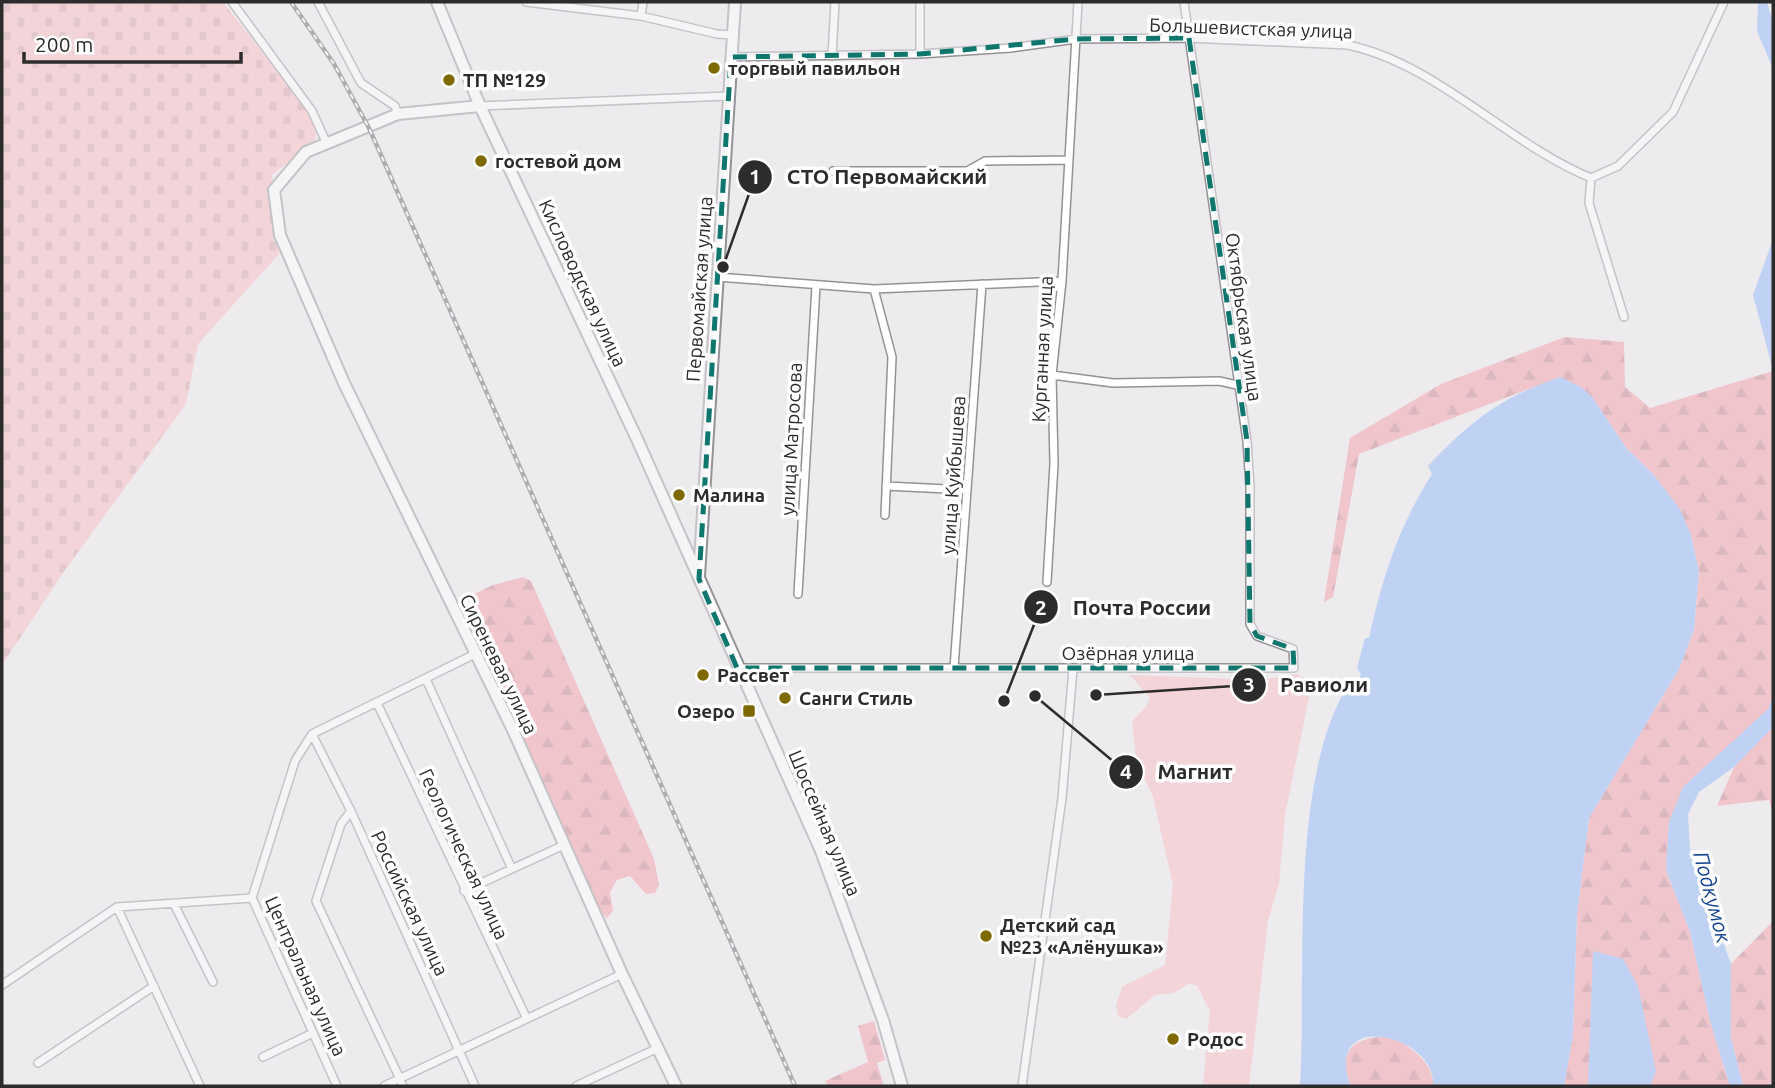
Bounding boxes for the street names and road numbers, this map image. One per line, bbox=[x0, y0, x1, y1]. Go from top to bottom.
street label: Большевистская улица bbox=[1149, 13, 1353, 43]
street label: Первомайская улица bbox=[682, 195, 716, 383]
street label: Кисловодская улица bbox=[535, 196, 631, 370]
street label: Октябрьская улица bbox=[1221, 231, 1267, 403]
street label: Курганная улица bbox=[1027, 275, 1057, 423]
street label: улица Матросова bbox=[776, 362, 806, 516]
street label: улица Куйбышева bbox=[936, 395, 970, 555]
street label: Сиреневая улица bbox=[456, 590, 542, 738]
street label: Озёрная улица bbox=[1062, 642, 1194, 664]
street label: Шоссейная улица bbox=[784, 747, 866, 899]
street label: Геологическая улица bbox=[415, 765, 513, 943]
street label: Российская улица bbox=[367, 827, 453, 979]
street label: Центральная улица bbox=[261, 893, 351, 1059]

